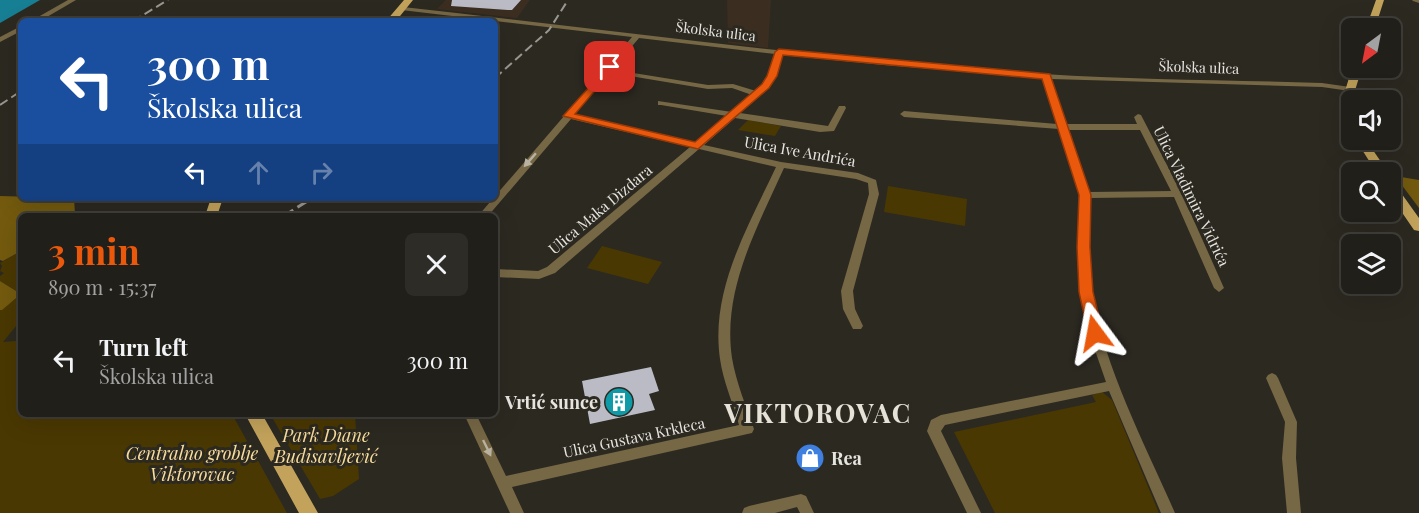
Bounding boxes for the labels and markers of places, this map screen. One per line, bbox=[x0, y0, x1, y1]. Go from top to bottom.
pin bbox=[584, 41, 635, 92]
building icon: Vrtić sunce bbox=[603, 386, 635, 418]
place label: Vrtić sunce bbox=[504, 390, 598, 414]
shop icon: Rea bbox=[794, 442, 826, 474]
place label: Rea bbox=[831, 446, 863, 470]

